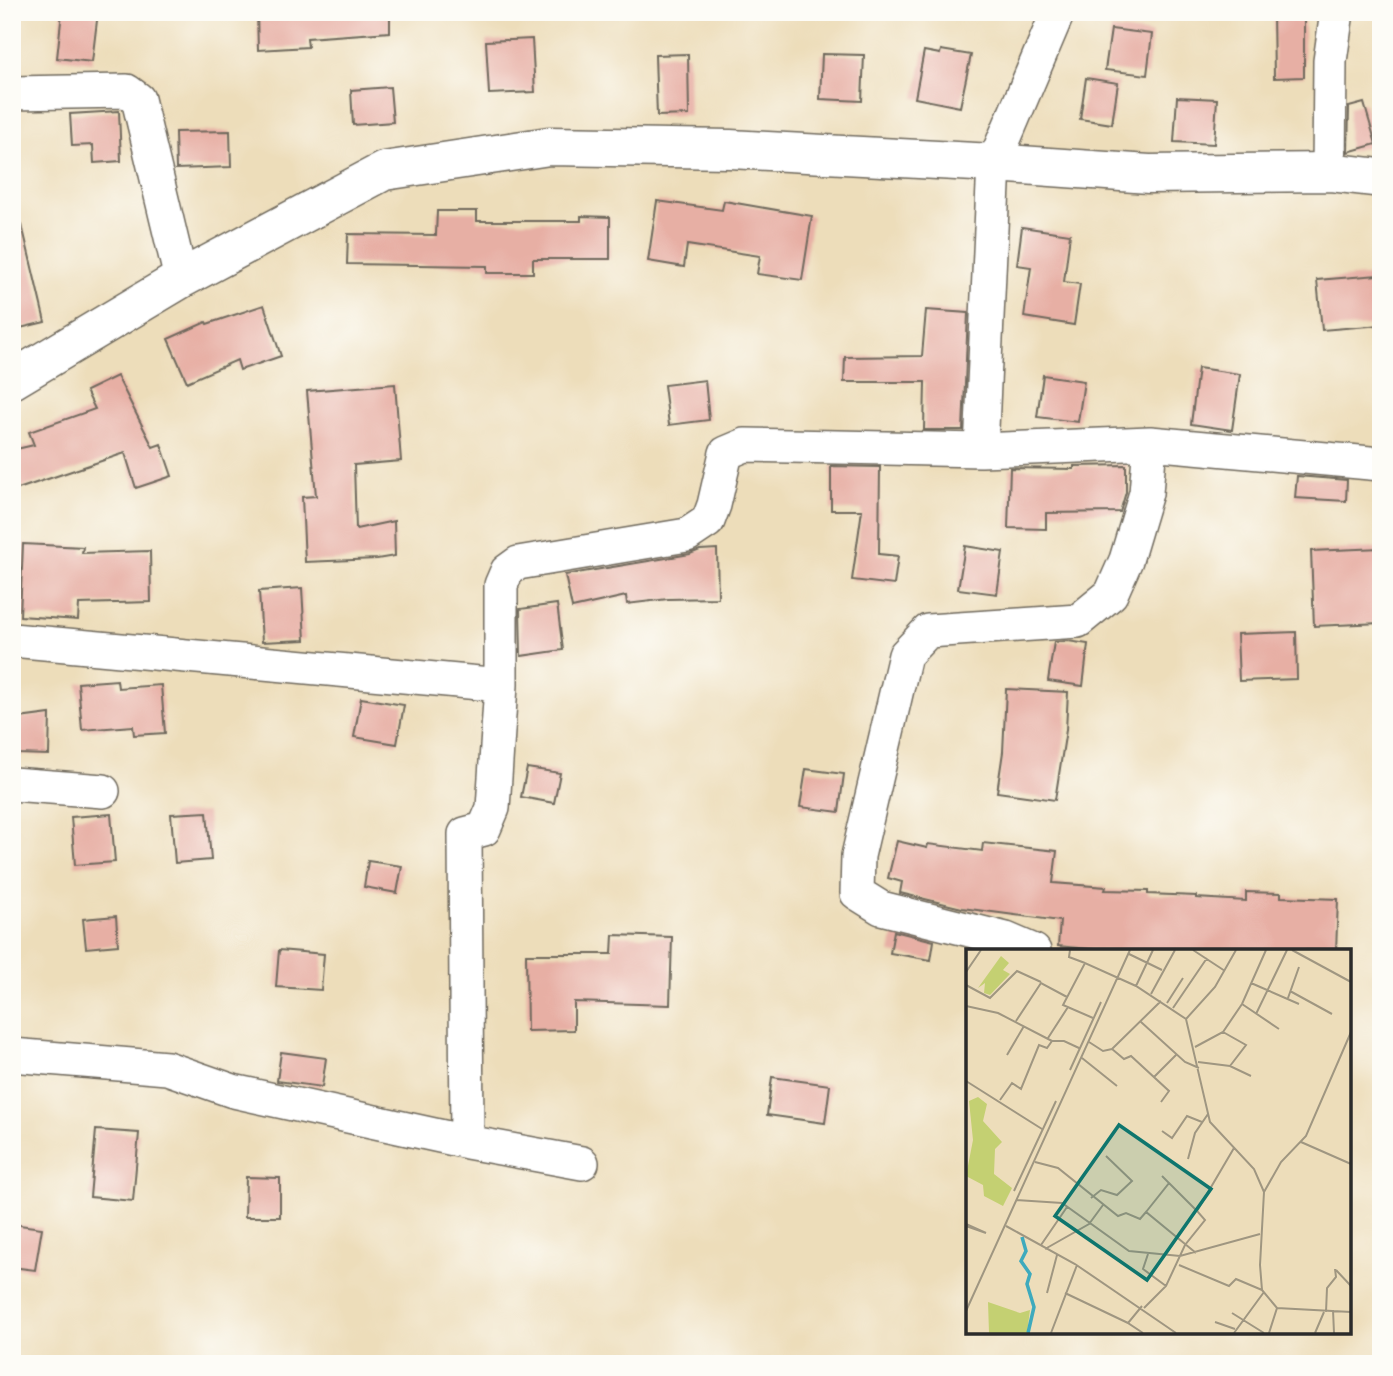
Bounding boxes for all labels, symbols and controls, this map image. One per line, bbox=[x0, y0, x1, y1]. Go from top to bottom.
inset map bbox=[966, 949, 1351, 1334]

